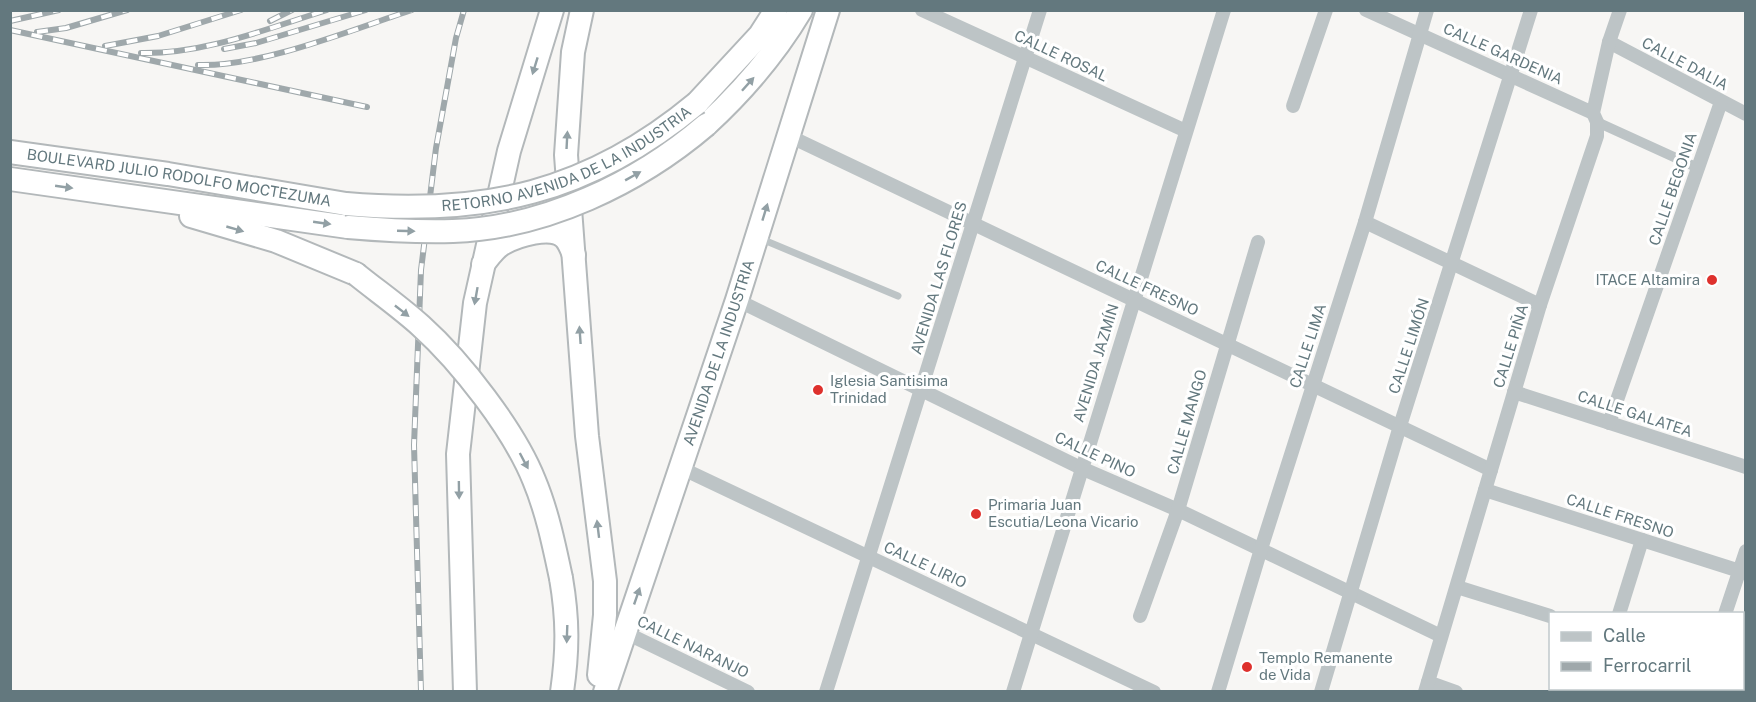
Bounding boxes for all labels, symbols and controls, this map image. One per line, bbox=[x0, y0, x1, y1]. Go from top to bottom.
street label: CALLE GARDENIA bbox=[1441, 20, 1566, 88]
street label: CALLE ROSAL bbox=[1012, 26, 1111, 85]
street label: CALLE DALIA bbox=[1639, 34, 1732, 94]
one-way arrow bbox=[530, 58, 539, 76]
one-way arrow bbox=[741, 76, 755, 91]
street label: RETORNO AVENIDA DE LA INDUSTRIA bbox=[441, 102, 695, 214]
street label: CALLE BEGONIA bbox=[1645, 130, 1700, 248]
one-way arrow bbox=[563, 131, 572, 150]
street label: BOULEVARD JULIO RODOLFO MOCTEZUMA bbox=[26, 145, 333, 209]
one-way arrow bbox=[625, 171, 642, 181]
one-way arrow bbox=[55, 182, 74, 191]
street label: AVENIDA LAS FLORES bbox=[907, 199, 970, 356]
one-way arrow bbox=[761, 203, 770, 221]
one-way arrow bbox=[312, 218, 331, 227]
one-way arrow bbox=[226, 225, 244, 234]
one-way arrow bbox=[397, 226, 416, 236]
street label: CALLE FRESNO bbox=[1093, 256, 1201, 319]
street label: AVENIDA DE LA INDUSTRIA bbox=[680, 257, 757, 448]
place label: ITACE Altamira bbox=[1595, 271, 1700, 288]
marker: ITACE Altamira bbox=[1705, 273, 1719, 287]
one-way arrow bbox=[472, 287, 481, 306]
street label: CALLE LIMÓN bbox=[1384, 296, 1432, 396]
street label: CALLE LIMA bbox=[1286, 301, 1329, 390]
street label: AVENIDA JAZMÍN bbox=[1069, 302, 1122, 424]
street label: CALLE PIÑA bbox=[1490, 302, 1531, 390]
one-way arrow bbox=[394, 304, 409, 316]
one-way arrow bbox=[575, 325, 584, 344]
street label: CALLE MANGO bbox=[1163, 367, 1210, 476]
place label: Iglesia Santisima Trinidad bbox=[830, 372, 948, 406]
marker: Iglesia Santisima Trinidad bbox=[811, 383, 825, 397]
street label: CALLE GALATEA bbox=[1576, 387, 1695, 440]
street label: CALLE PINO bbox=[1052, 428, 1138, 481]
one-way arrow bbox=[519, 452, 529, 469]
one-way arrow bbox=[454, 480, 464, 499]
street label: CALLE FRESNO bbox=[1564, 490, 1676, 541]
place label: Primaria Juan Escutia/Leona Vicario bbox=[988, 496, 1138, 530]
marker: Primaria Juan Escutia/Leona Vicario bbox=[969, 507, 983, 521]
one-way arrow bbox=[593, 519, 603, 538]
street label: CALLE LIRIO bbox=[881, 538, 969, 591]
one-way arrow bbox=[632, 587, 642, 605]
street label: CALLE NARANJO bbox=[635, 612, 752, 681]
legend bbox=[1549, 612, 1744, 690]
one-way arrow bbox=[563, 625, 572, 644]
text: Calle bbox=[1603, 625, 1646, 646]
place label: Templo Remanente de Vida bbox=[1259, 649, 1393, 683]
text: Ferrocarril bbox=[1603, 655, 1691, 676]
marker: Templo Remanente de Vida bbox=[1240, 660, 1254, 674]

